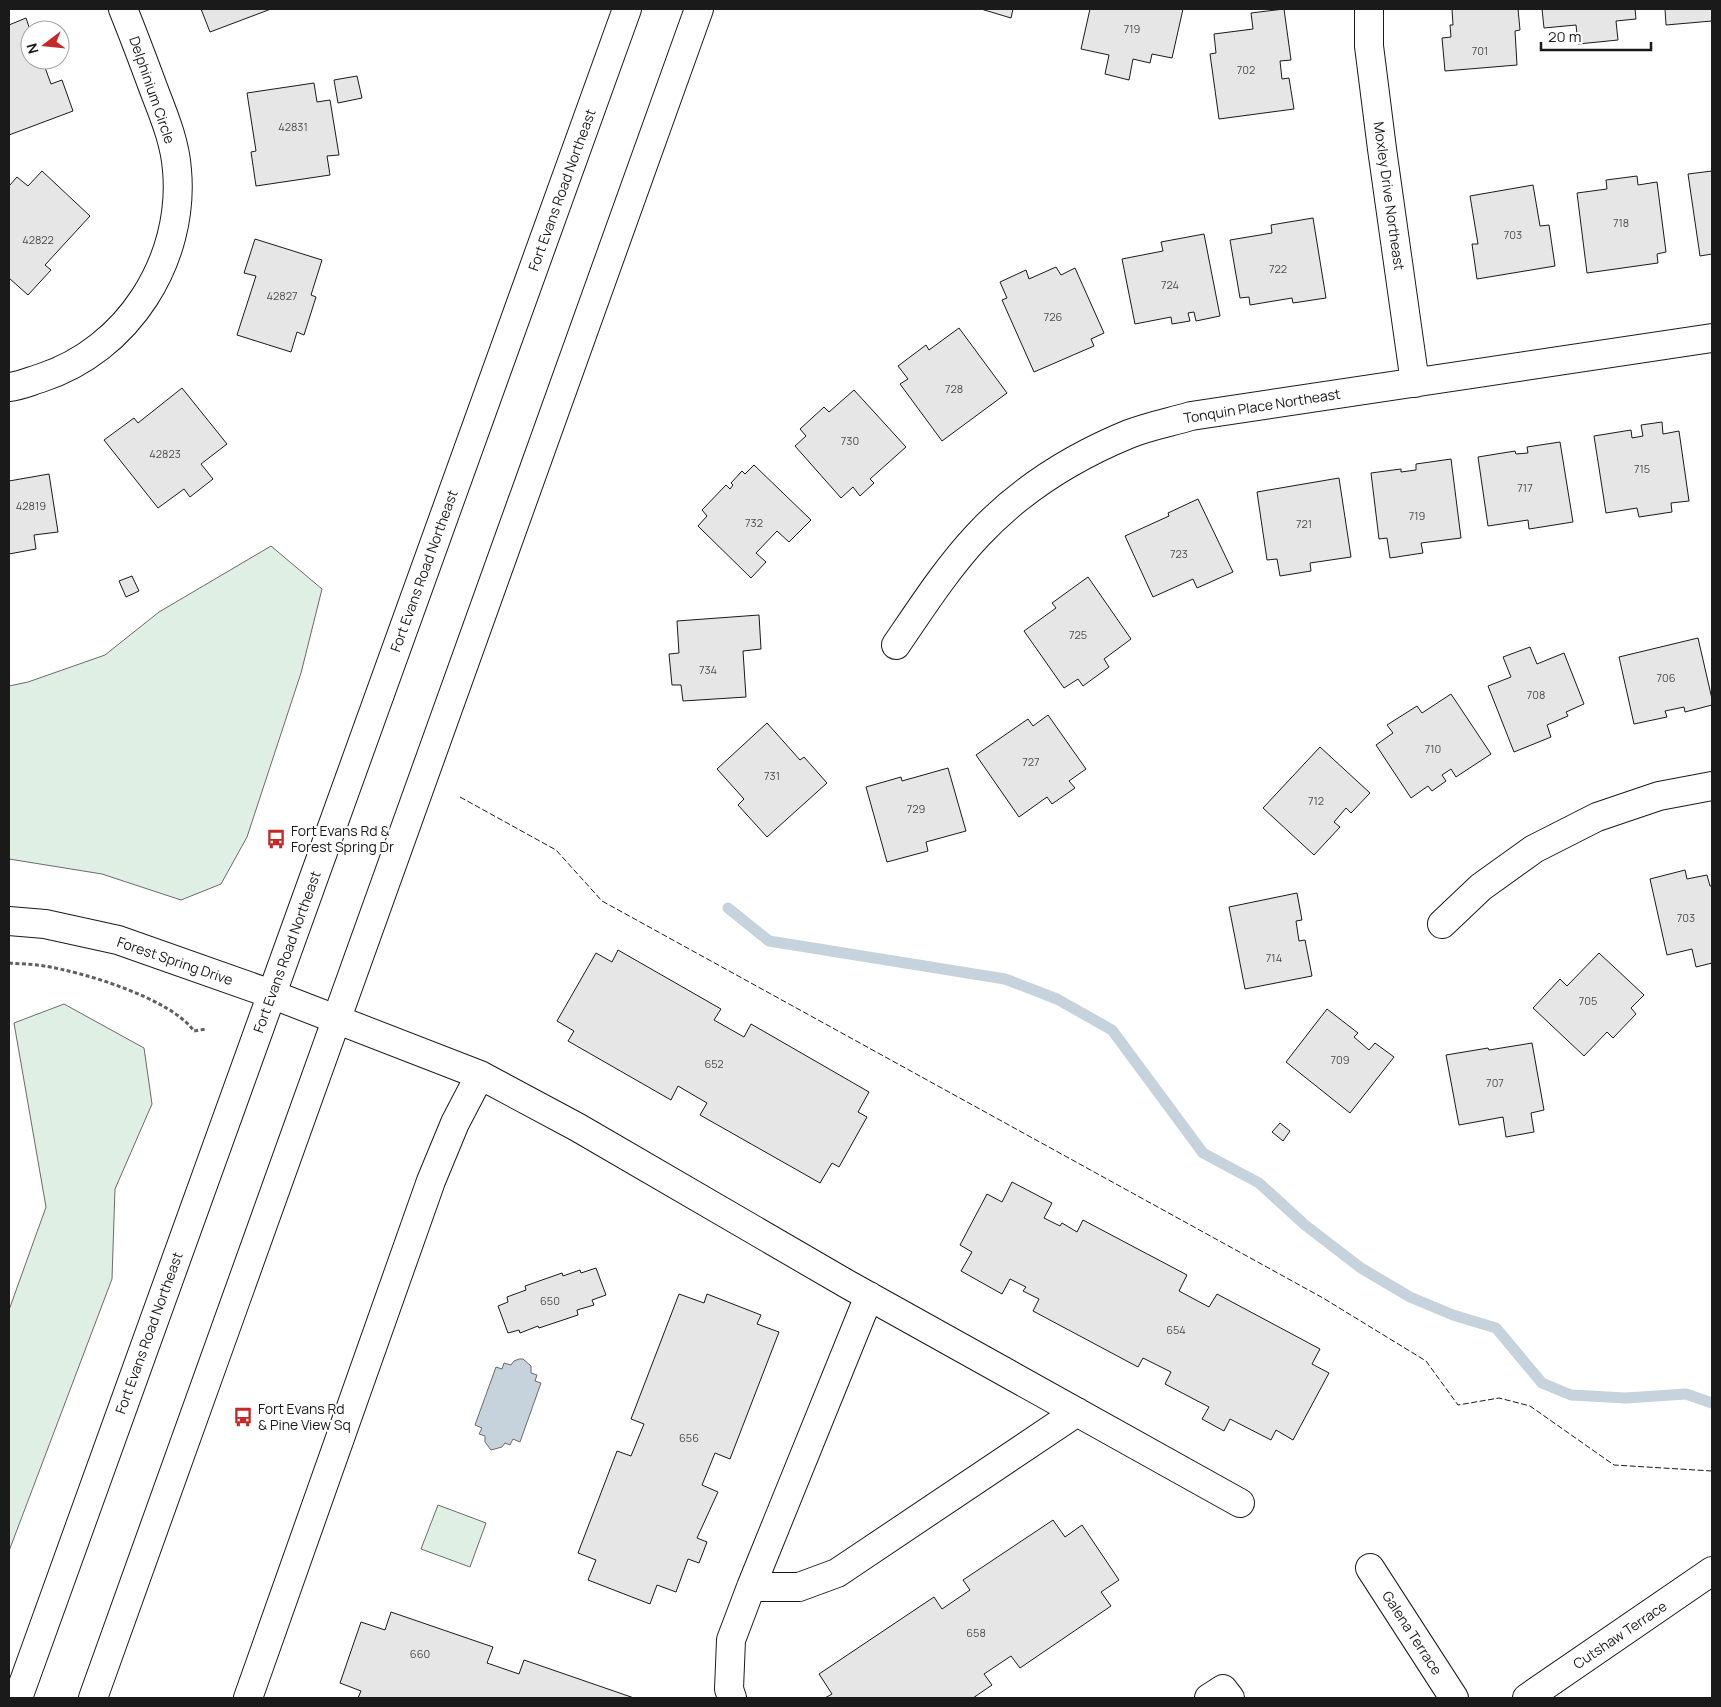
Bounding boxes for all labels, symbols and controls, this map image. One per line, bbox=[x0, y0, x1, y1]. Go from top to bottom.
north arrow bbox=[20, 20, 70, 70]
scale bar bbox=[1541, 20, 1651, 52]
house number: 719 bbox=[1124, 21, 1140, 36]
text: 20 m bbox=[1548, 26, 1581, 47]
street label: Delphinium Circle bbox=[125, 34, 180, 146]
text: N bbox=[22, 41, 43, 56]
house number: 701 bbox=[1472, 43, 1488, 58]
house number: 702 bbox=[1237, 62, 1255, 77]
street label: Fort Evans Road Northeast bbox=[523, 106, 600, 273]
house number: 42831 bbox=[278, 119, 308, 134]
street label: Moxley Drive Northeast bbox=[1370, 120, 1409, 272]
house number: 718 bbox=[1613, 215, 1629, 230]
house number: 703 bbox=[1504, 227, 1522, 242]
house number: 42822 bbox=[22, 232, 54, 247]
house number: 722 bbox=[1269, 261, 1287, 276]
house number: 724 bbox=[1161, 277, 1179, 292]
house number: 42827 bbox=[267, 288, 297, 303]
house number: 726 bbox=[1044, 309, 1062, 324]
house number: 728 bbox=[945, 381, 963, 396]
street label: Tonquin Place Northeast bbox=[1182, 384, 1342, 427]
house number: 730 bbox=[841, 433, 859, 448]
house number: 42823 bbox=[149, 446, 181, 461]
house number: 715 bbox=[1634, 461, 1650, 476]
house number: 717 bbox=[1517, 480, 1533, 495]
street label: Fort Evans Road Northeast bbox=[385, 487, 462, 654]
house number: 42819 bbox=[16, 498, 46, 513]
house number: 719 bbox=[1409, 508, 1425, 523]
house number: 732 bbox=[745, 515, 763, 530]
house number: 721 bbox=[1296, 516, 1312, 531]
house number: 723 bbox=[1170, 546, 1188, 561]
house number: 725 bbox=[1069, 627, 1087, 642]
house number: 734 bbox=[699, 662, 717, 677]
house number: 706 bbox=[1656, 670, 1676, 685]
house number: 708 bbox=[1527, 687, 1545, 702]
house number: 710 bbox=[1425, 741, 1441, 756]
house number: 727 bbox=[1022, 754, 1040, 769]
house number: 731 bbox=[764, 768, 780, 783]
house number: 712 bbox=[1308, 793, 1324, 808]
house number: 729 bbox=[907, 801, 925, 816]
place label: Fort Evans Rd & Forest Spring Dr bbox=[291, 821, 394, 856]
bus stop icon: Fort Evans Rd & Forest Spring Dr bbox=[265, 828, 287, 850]
street label: Fort Evans Road Northeast bbox=[248, 868, 325, 1035]
house number: 703 bbox=[1677, 910, 1695, 925]
street label: Forest Spring Drive bbox=[115, 932, 236, 989]
house number: 714 bbox=[1266, 950, 1282, 965]
house number: 705 bbox=[1579, 993, 1597, 1008]
house number: 709 bbox=[1330, 1052, 1350, 1067]
house number: 652 bbox=[704, 1056, 724, 1071]
house number: 707 bbox=[1486, 1075, 1504, 1090]
street label: Fort Evans Road Northeast bbox=[110, 1249, 187, 1416]
house number: 650 bbox=[540, 1293, 560, 1308]
house number: 654 bbox=[1166, 1322, 1186, 1337]
place label: Fort Evans Rd & Pine View Sq bbox=[258, 1399, 351, 1434]
bus stop icon: Fort Evans Rd & Pine View Sq bbox=[232, 1406, 254, 1428]
house number: 656 bbox=[679, 1430, 699, 1445]
street label: Galena Terrace bbox=[1378, 1587, 1447, 1678]
street label: Cutshaw Terrace bbox=[1569, 1596, 1670, 1673]
house number: 658 bbox=[966, 1625, 986, 1640]
house number: 660 bbox=[410, 1646, 430, 1661]

